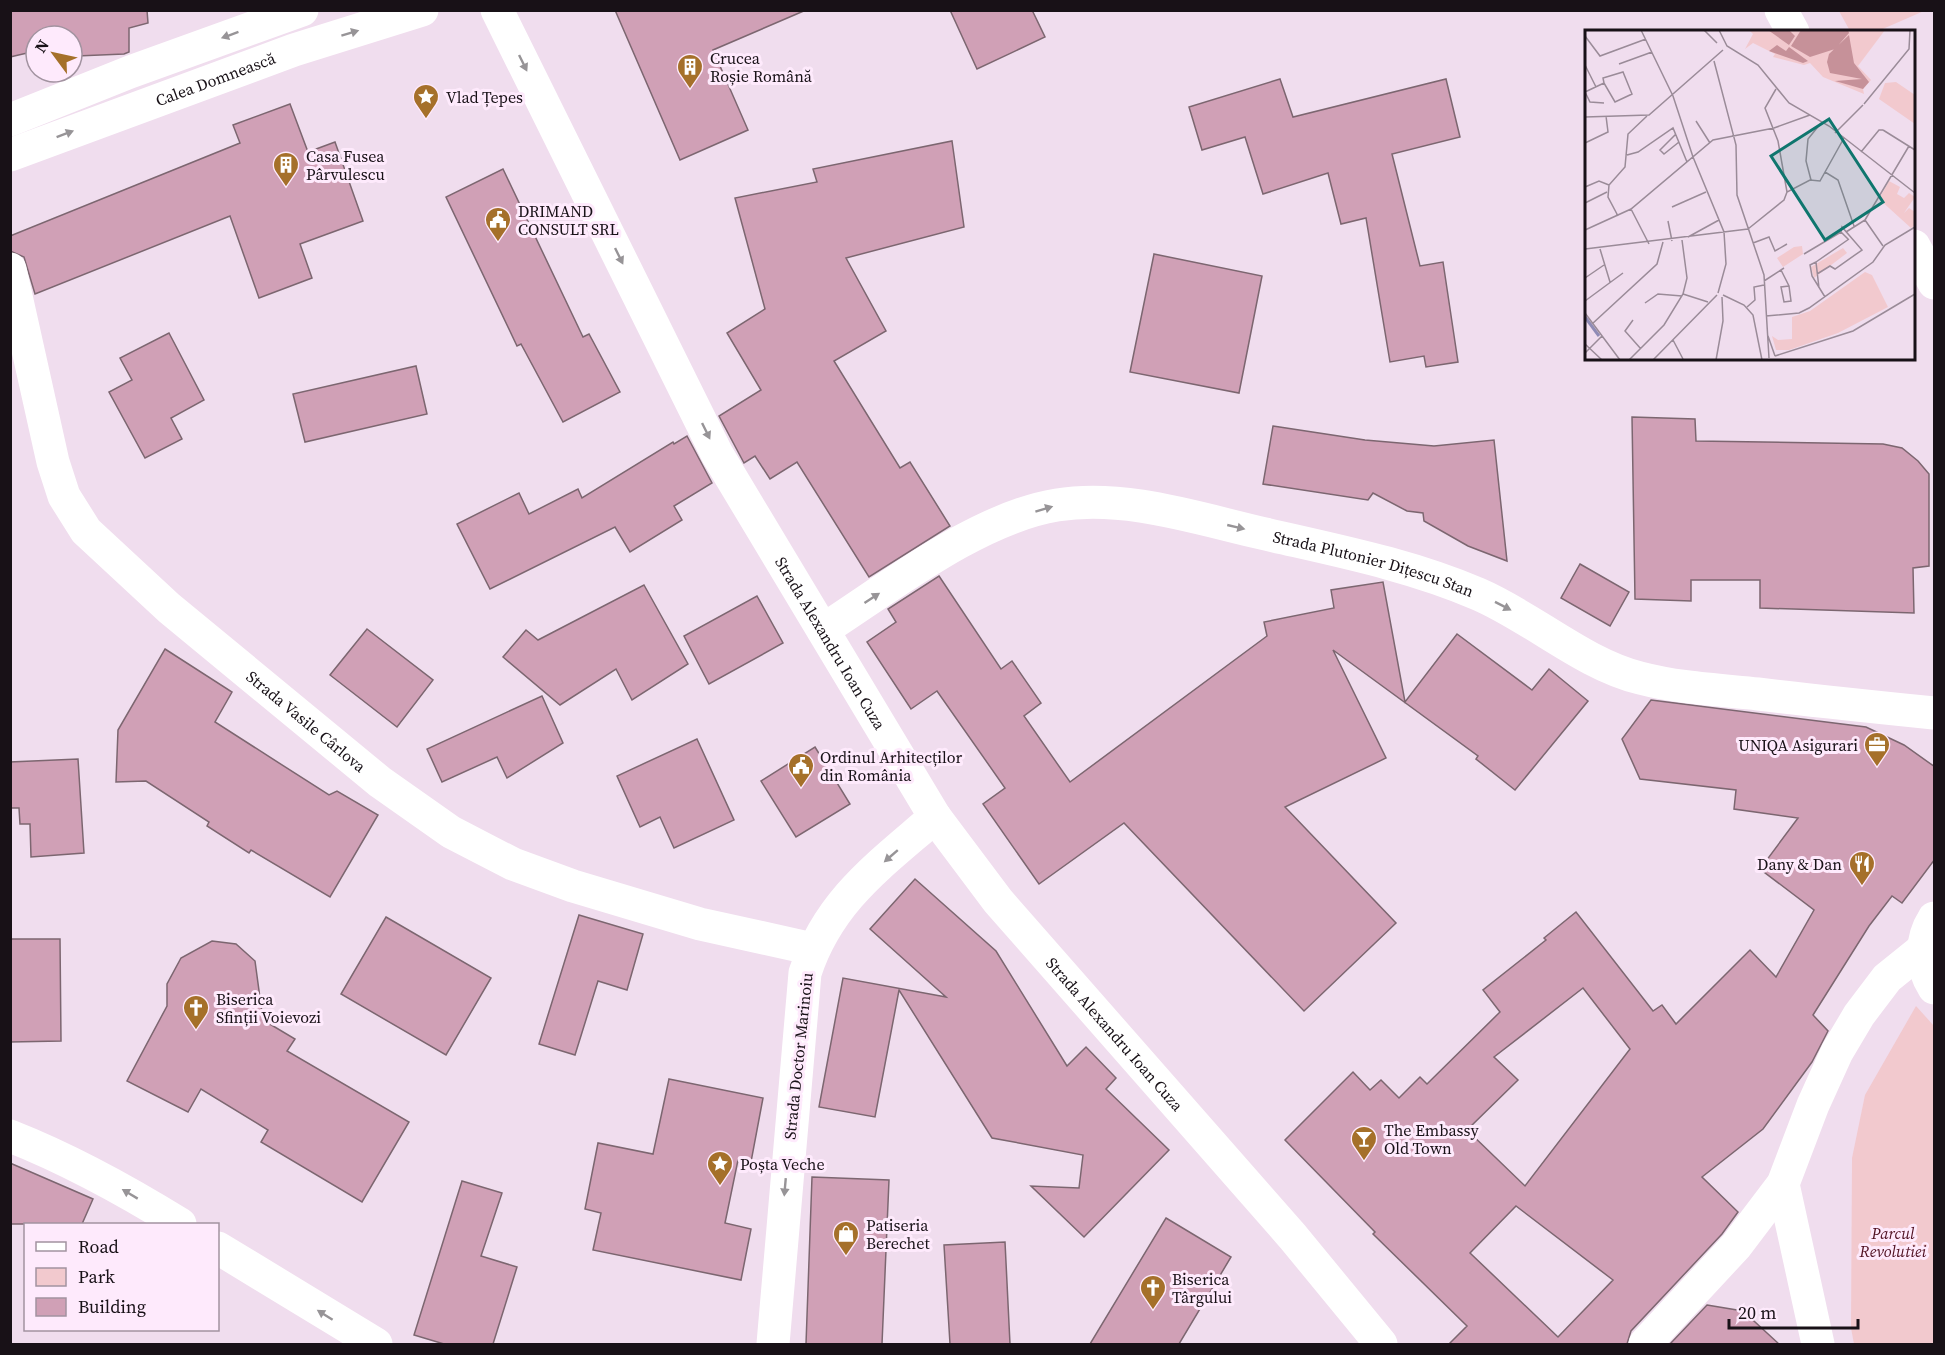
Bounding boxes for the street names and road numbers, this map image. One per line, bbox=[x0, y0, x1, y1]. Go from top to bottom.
street label: Calea Domnească bbox=[152, 47, 279, 111]
street label: Strada Plutonier Dițescu Stan bbox=[1271, 525, 1477, 602]
street label: Strada Alexandru Ioan Cuza bbox=[770, 553, 891, 734]
street label: Strada Vasile Cârlova bbox=[242, 665, 371, 778]
street label: Strada Alexandru Ioan Cuza bbox=[1041, 952, 1189, 1116]
street label: Strada Doctor Marinoiu bbox=[778, 972, 818, 1140]

